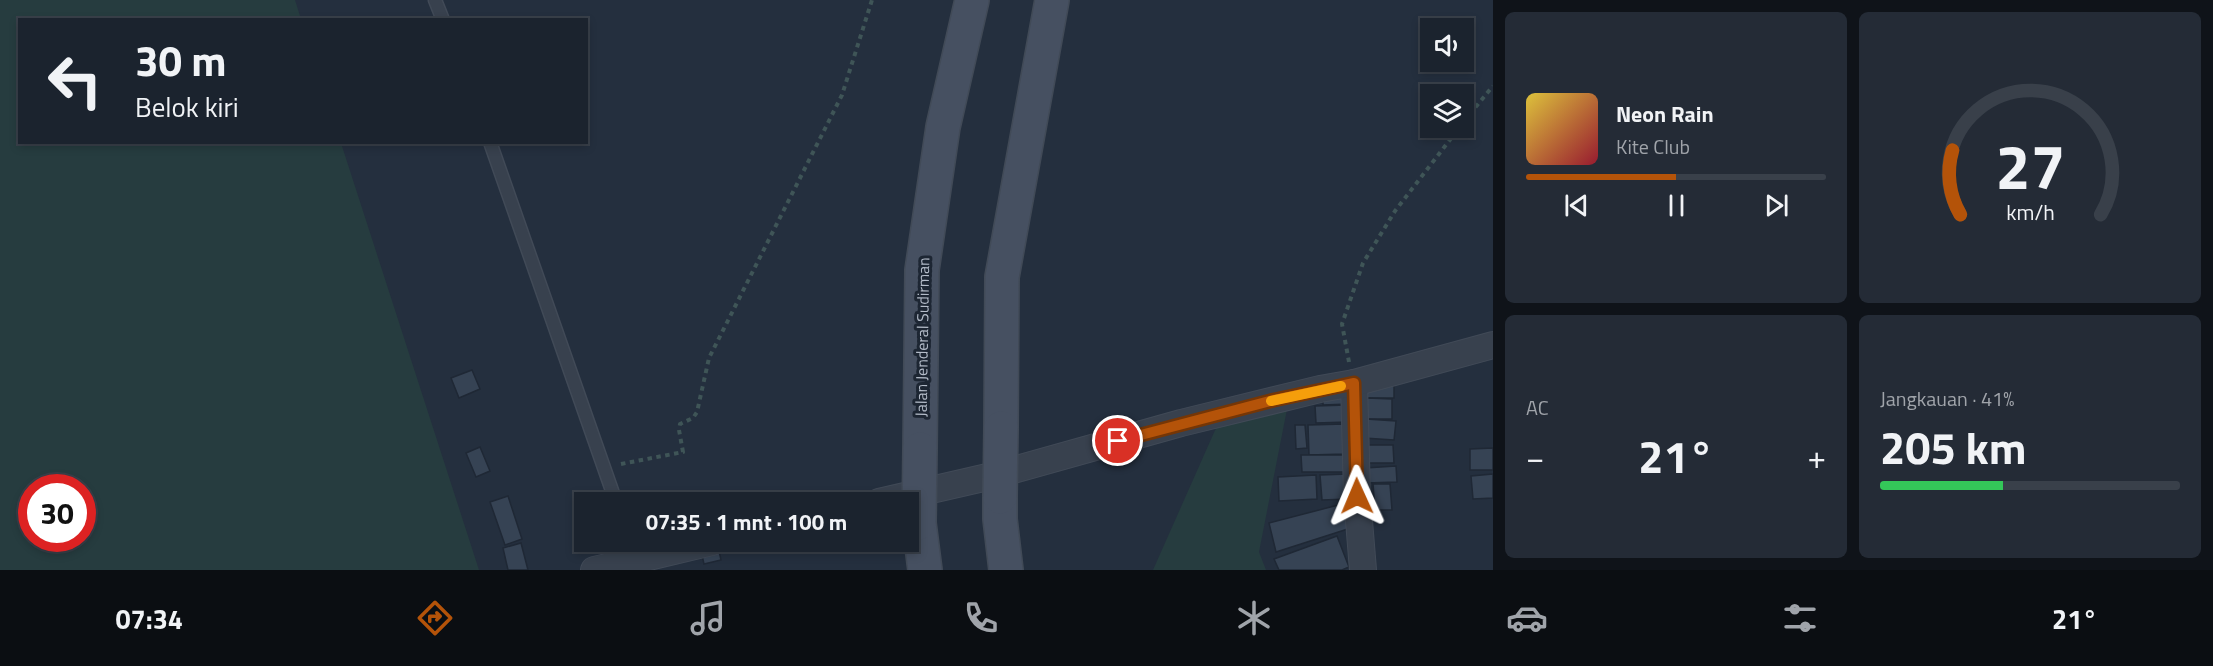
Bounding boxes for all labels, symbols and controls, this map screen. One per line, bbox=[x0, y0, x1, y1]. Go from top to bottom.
map controls bbox=[1420, 18, 1474, 138]
button: sound bbox=[1420, 18, 1474, 72]
text: 30 m bbox=[135, 28, 227, 92]
icon: left bbox=[36, 42, 114, 120]
button: layers bbox=[1420, 84, 1474, 138]
text: Belok kiri bbox=[135, 86, 239, 127]
text: Neon Rain bbox=[1616, 97, 1714, 131]
text: 27 bbox=[1995, 118, 2065, 213]
text: Kite Club bbox=[1616, 131, 1690, 162]
icon: previous bbox=[1560, 189, 1593, 222]
icon: pause bbox=[1660, 189, 1693, 222]
icon: next bbox=[1760, 189, 1793, 222]
text: km/h bbox=[2006, 196, 2054, 228]
street label: Jalan Jenderal Sudirman bbox=[909, 257, 935, 417]
text: Jangkauan · 41% bbox=[1880, 383, 2014, 414]
text: AC bbox=[1526, 392, 1549, 423]
text: 205 km bbox=[1880, 413, 2026, 481]
pin bbox=[1092, 415, 1143, 466]
text: 21° bbox=[1638, 422, 1714, 490]
icon: arrive bbox=[1101, 424, 1134, 457]
text: − bbox=[1526, 432, 1544, 482]
text: + bbox=[1808, 432, 1826, 482]
position arrow bbox=[1325, 464, 1389, 528]
speed limit sign: 30 bbox=[18, 474, 96, 552]
text: 07:35 · 1 mnt · 100 m bbox=[646, 505, 847, 539]
icon: directions bbox=[414, 597, 456, 639]
icon: music bbox=[687, 597, 729, 639]
icon: phone bbox=[960, 597, 1002, 639]
icon: climate bbox=[1233, 597, 1275, 639]
icon: car bbox=[1506, 597, 1548, 639]
icon: filters bbox=[1779, 597, 1821, 639]
text: 07:34 bbox=[116, 598, 183, 639]
text: 21° bbox=[2052, 598, 2097, 639]

